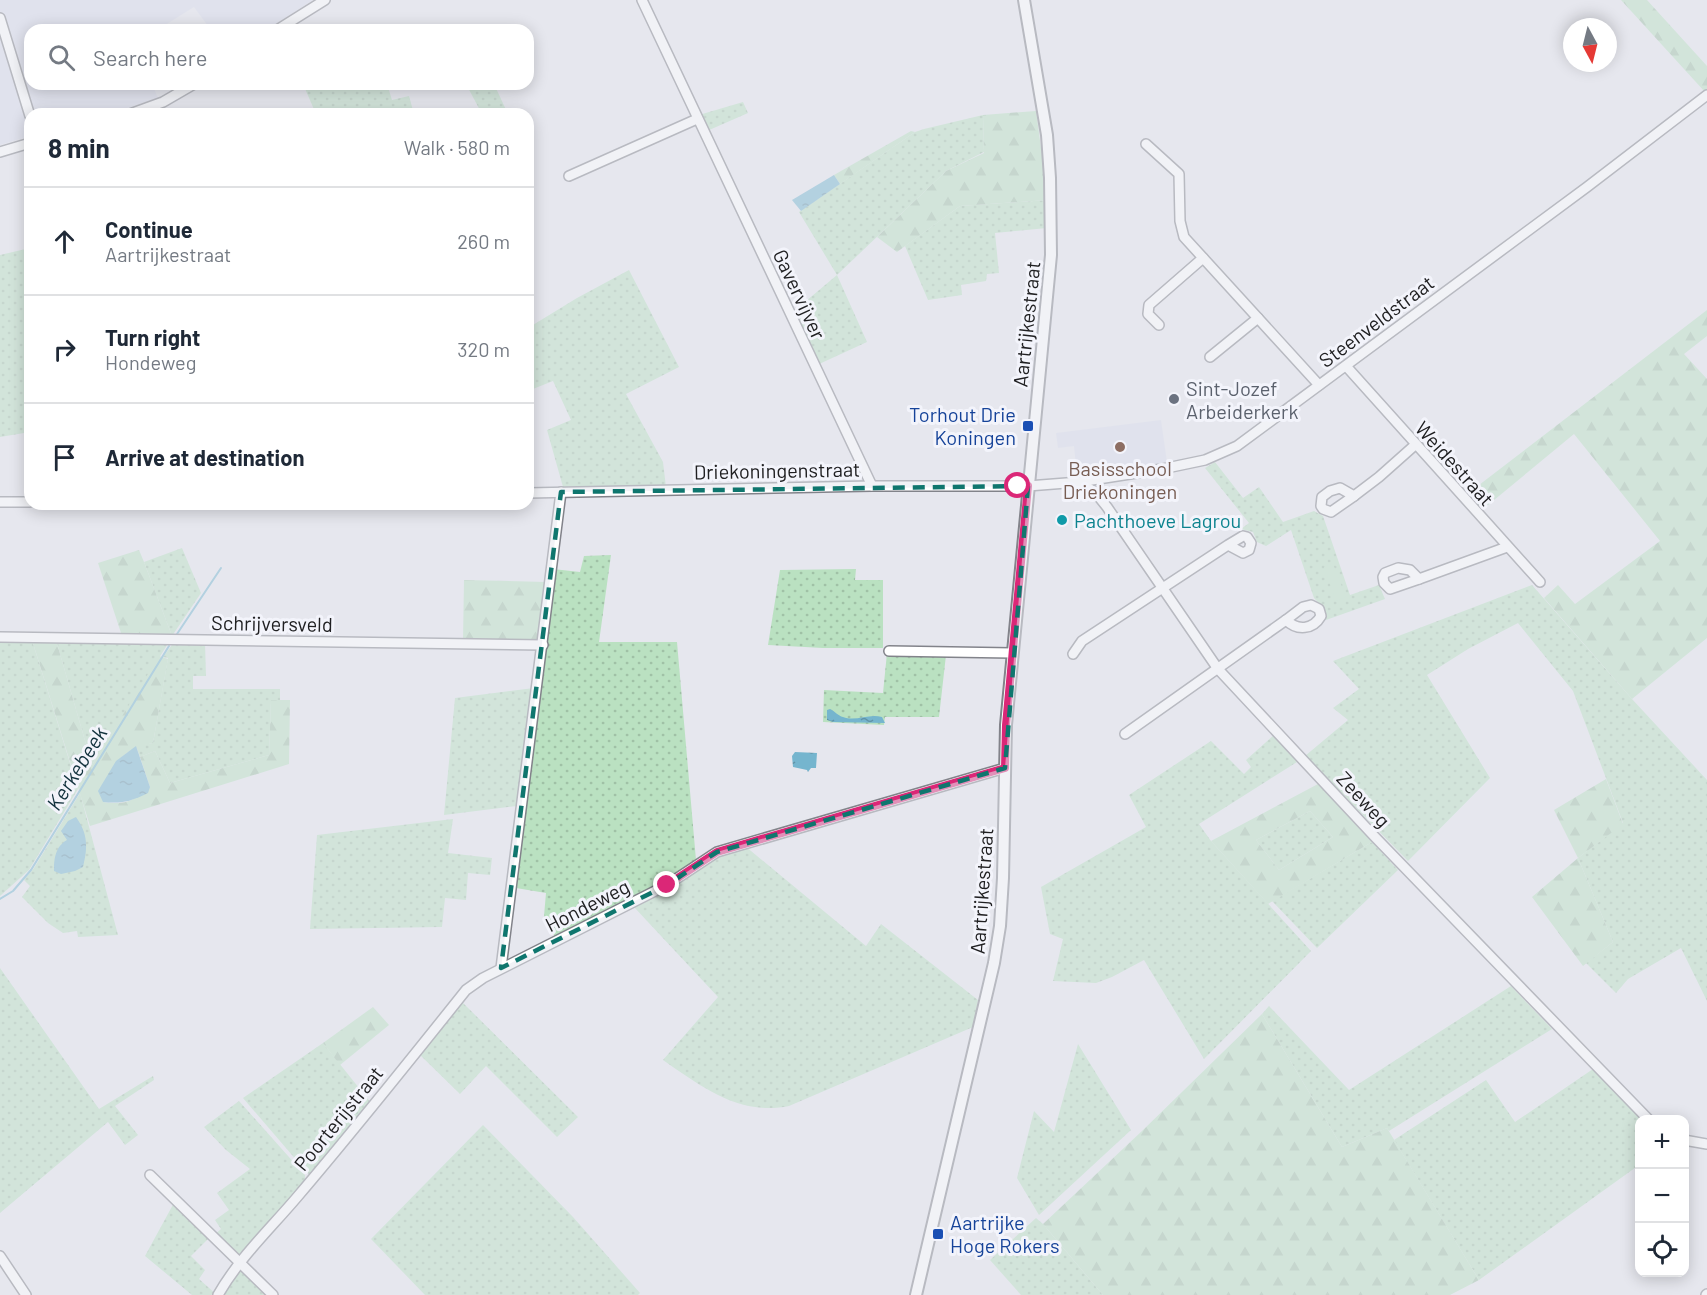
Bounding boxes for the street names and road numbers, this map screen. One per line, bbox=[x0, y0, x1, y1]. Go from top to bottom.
street label: Gavervijver bbox=[769, 245, 831, 343]
street label: Aartrijkestraat bbox=[1007, 260, 1045, 388]
street label: Steenveldstraat bbox=[1314, 270, 1438, 372]
street label: Weidestraat bbox=[1411, 416, 1499, 510]
street label: Driekoningenstraat bbox=[694, 457, 860, 483]
street label: Schrijversveld bbox=[211, 610, 333, 636]
street label: Zeeweg bbox=[1332, 766, 1396, 832]
street label: Aartrijkestraat bbox=[965, 827, 997, 955]
street label: Hondeweg bbox=[541, 874, 633, 936]
street label: Poorterijstraat bbox=[289, 1061, 387, 1175]

